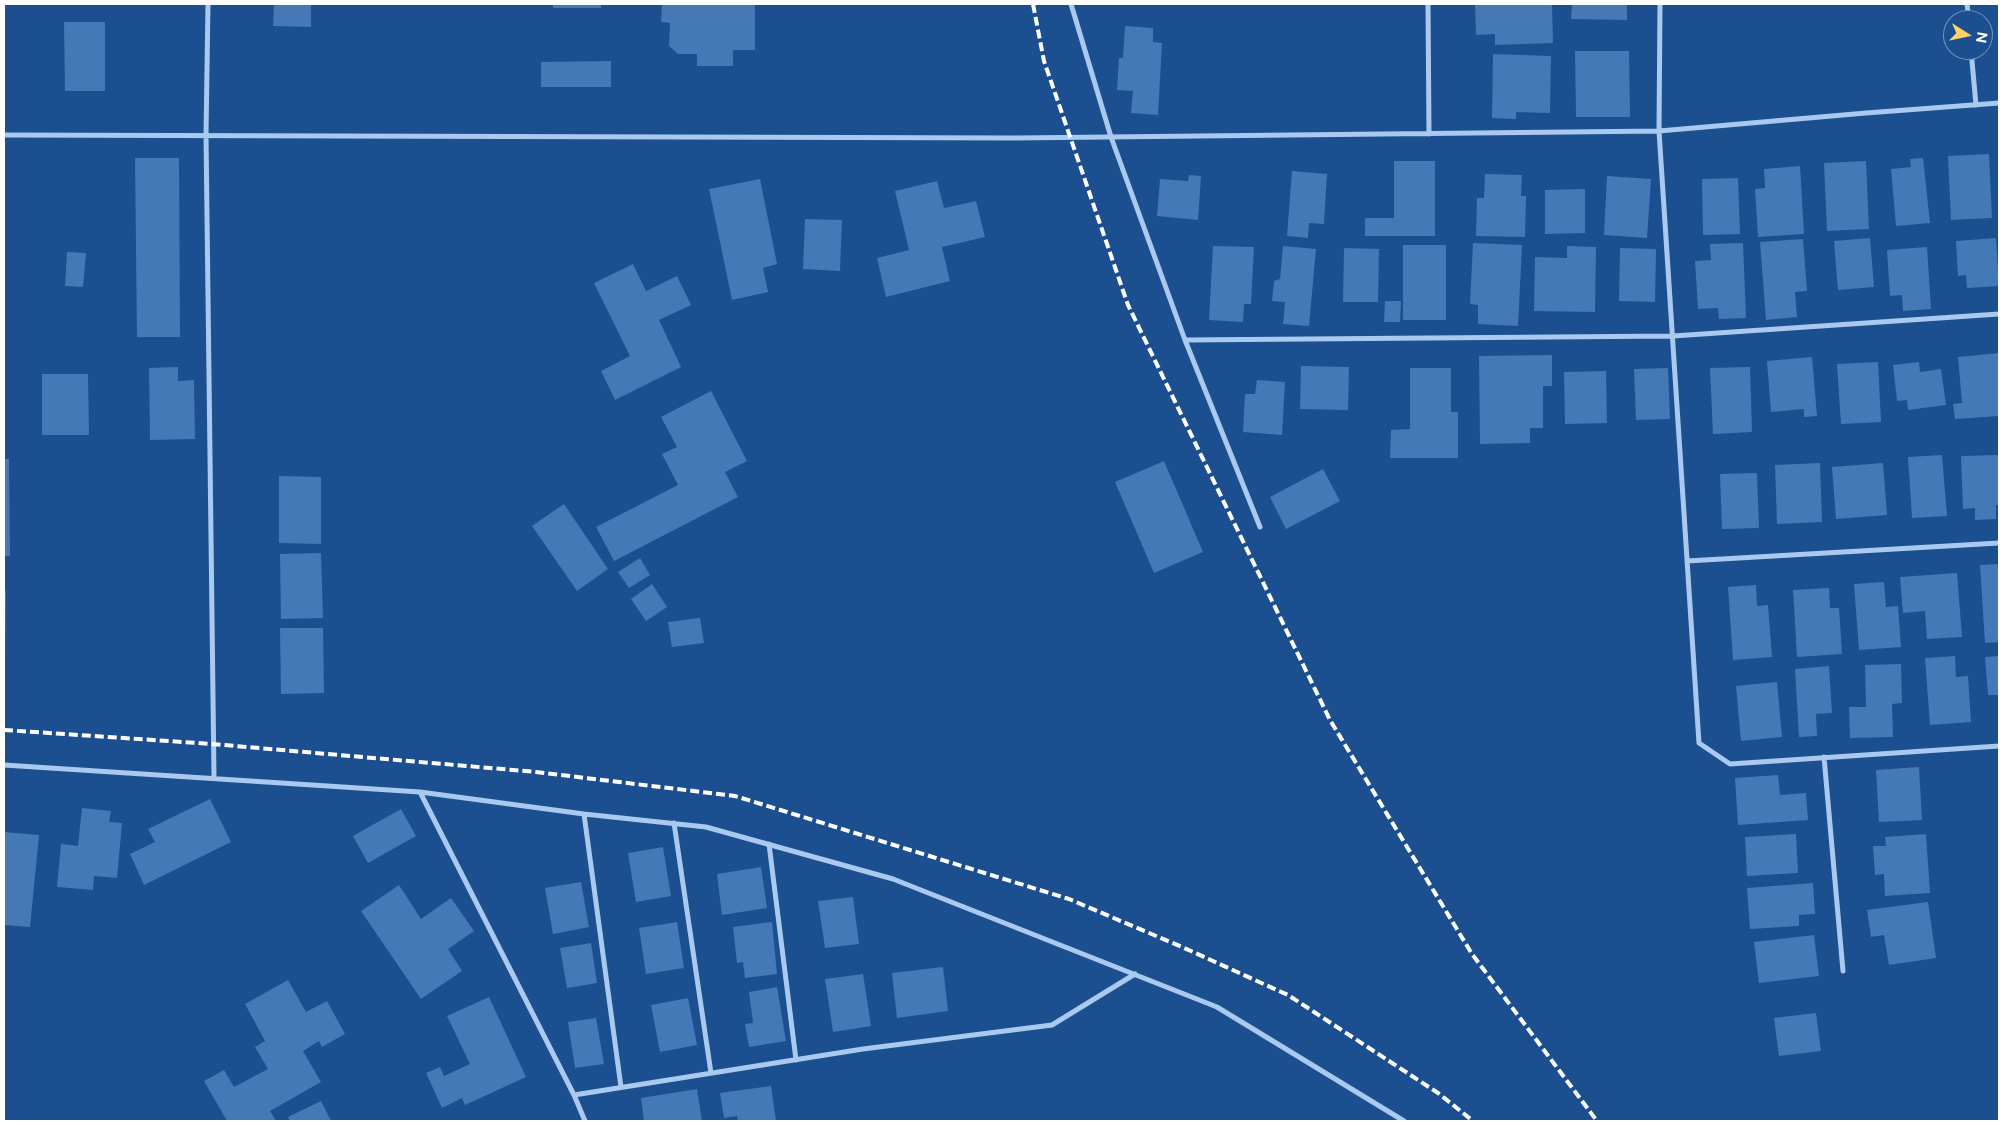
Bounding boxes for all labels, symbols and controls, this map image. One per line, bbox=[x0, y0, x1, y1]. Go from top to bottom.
north arrow bbox=[1943, 10, 1993, 60]
text: N bbox=[1973, 31, 1991, 44]

